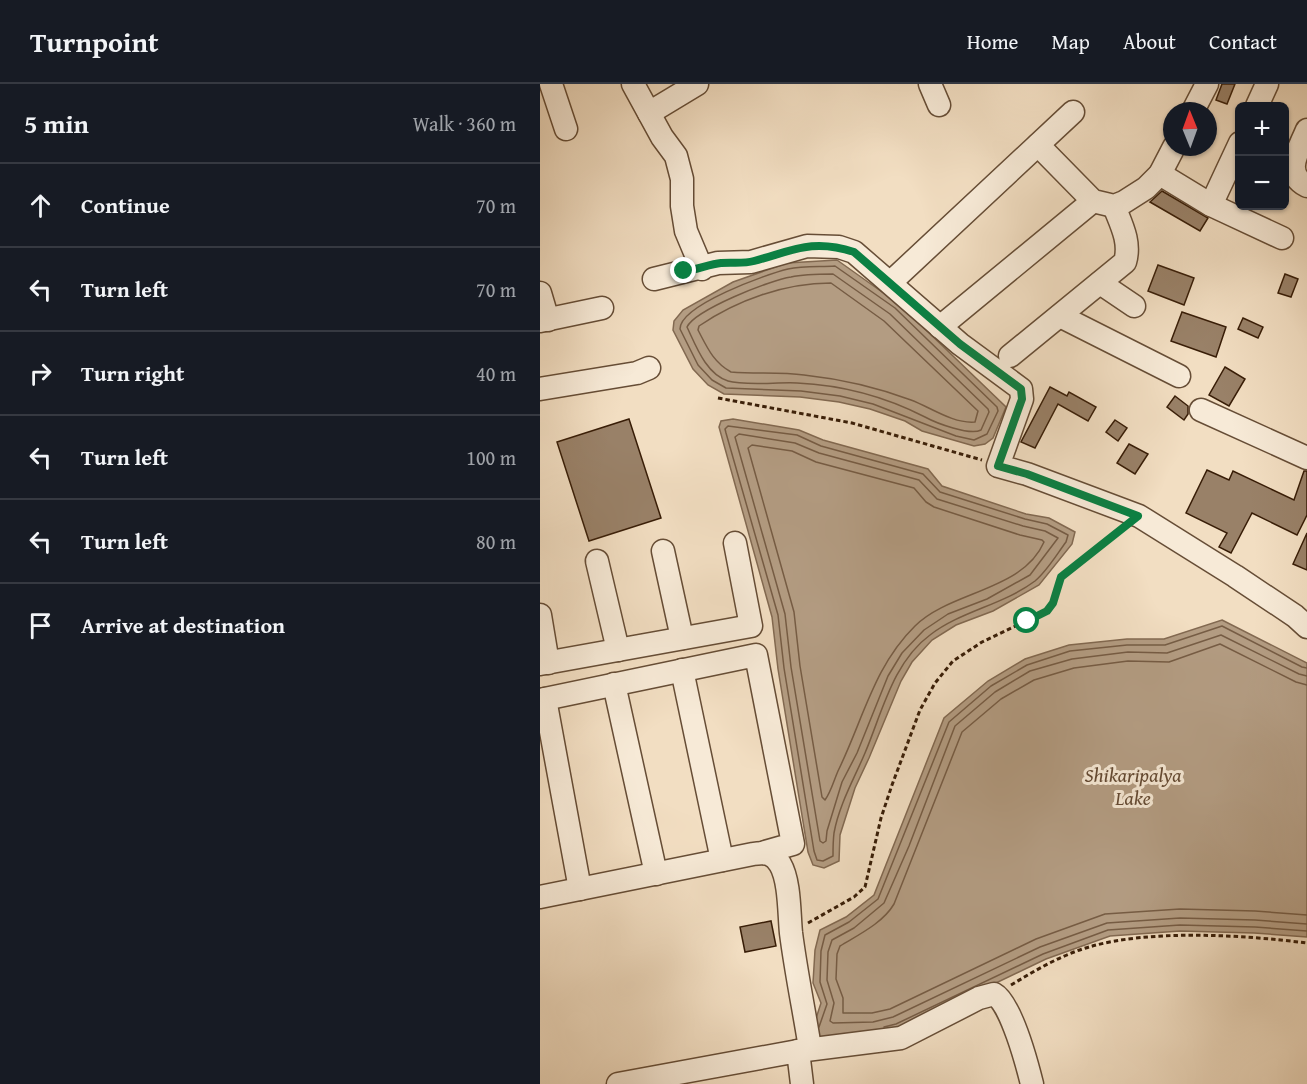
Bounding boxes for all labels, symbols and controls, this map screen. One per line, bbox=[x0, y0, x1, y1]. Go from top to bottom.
text: Turnpoint bbox=[30, 21, 159, 62]
text: Home bbox=[967, 26, 1018, 57]
text: Map bbox=[1051, 26, 1090, 57]
text: About bbox=[1123, 26, 1176, 57]
text: Contact bbox=[1209, 26, 1277, 57]
north arrow bbox=[1163, 102, 1217, 156]
map controls bbox=[1235, 102, 1289, 210]
button: + bbox=[1235, 102, 1289, 156]
text: 5 min bbox=[24, 104, 89, 143]
text: Walk · 360 m bbox=[413, 109, 516, 138]
button: − bbox=[1235, 156, 1289, 210]
icon: ahead bbox=[24, 189, 57, 222]
text: Continue bbox=[81, 189, 170, 221]
text: 70 m bbox=[476, 191, 516, 220]
route end bbox=[670, 257, 696, 283]
icon: left bbox=[24, 273, 57, 306]
text: Turn left bbox=[81, 273, 168, 305]
text: 70 m bbox=[476, 275, 516, 304]
icon: right bbox=[24, 357, 57, 390]
text: Turn right bbox=[81, 357, 184, 389]
text: 40 m bbox=[476, 359, 516, 388]
icon: left bbox=[24, 441, 57, 474]
text: Turn left bbox=[81, 441, 168, 473]
text: 100 m bbox=[466, 443, 516, 472]
icon: left bbox=[24, 525, 57, 558]
text: Turn left bbox=[81, 525, 168, 557]
text: 80 m bbox=[476, 527, 516, 556]
route start bbox=[1013, 607, 1039, 633]
icon: arrive bbox=[24, 609, 57, 642]
text: Arrive at destination bbox=[81, 609, 285, 641]
water label: Shikaripalya Lake bbox=[1084, 760, 1182, 812]

